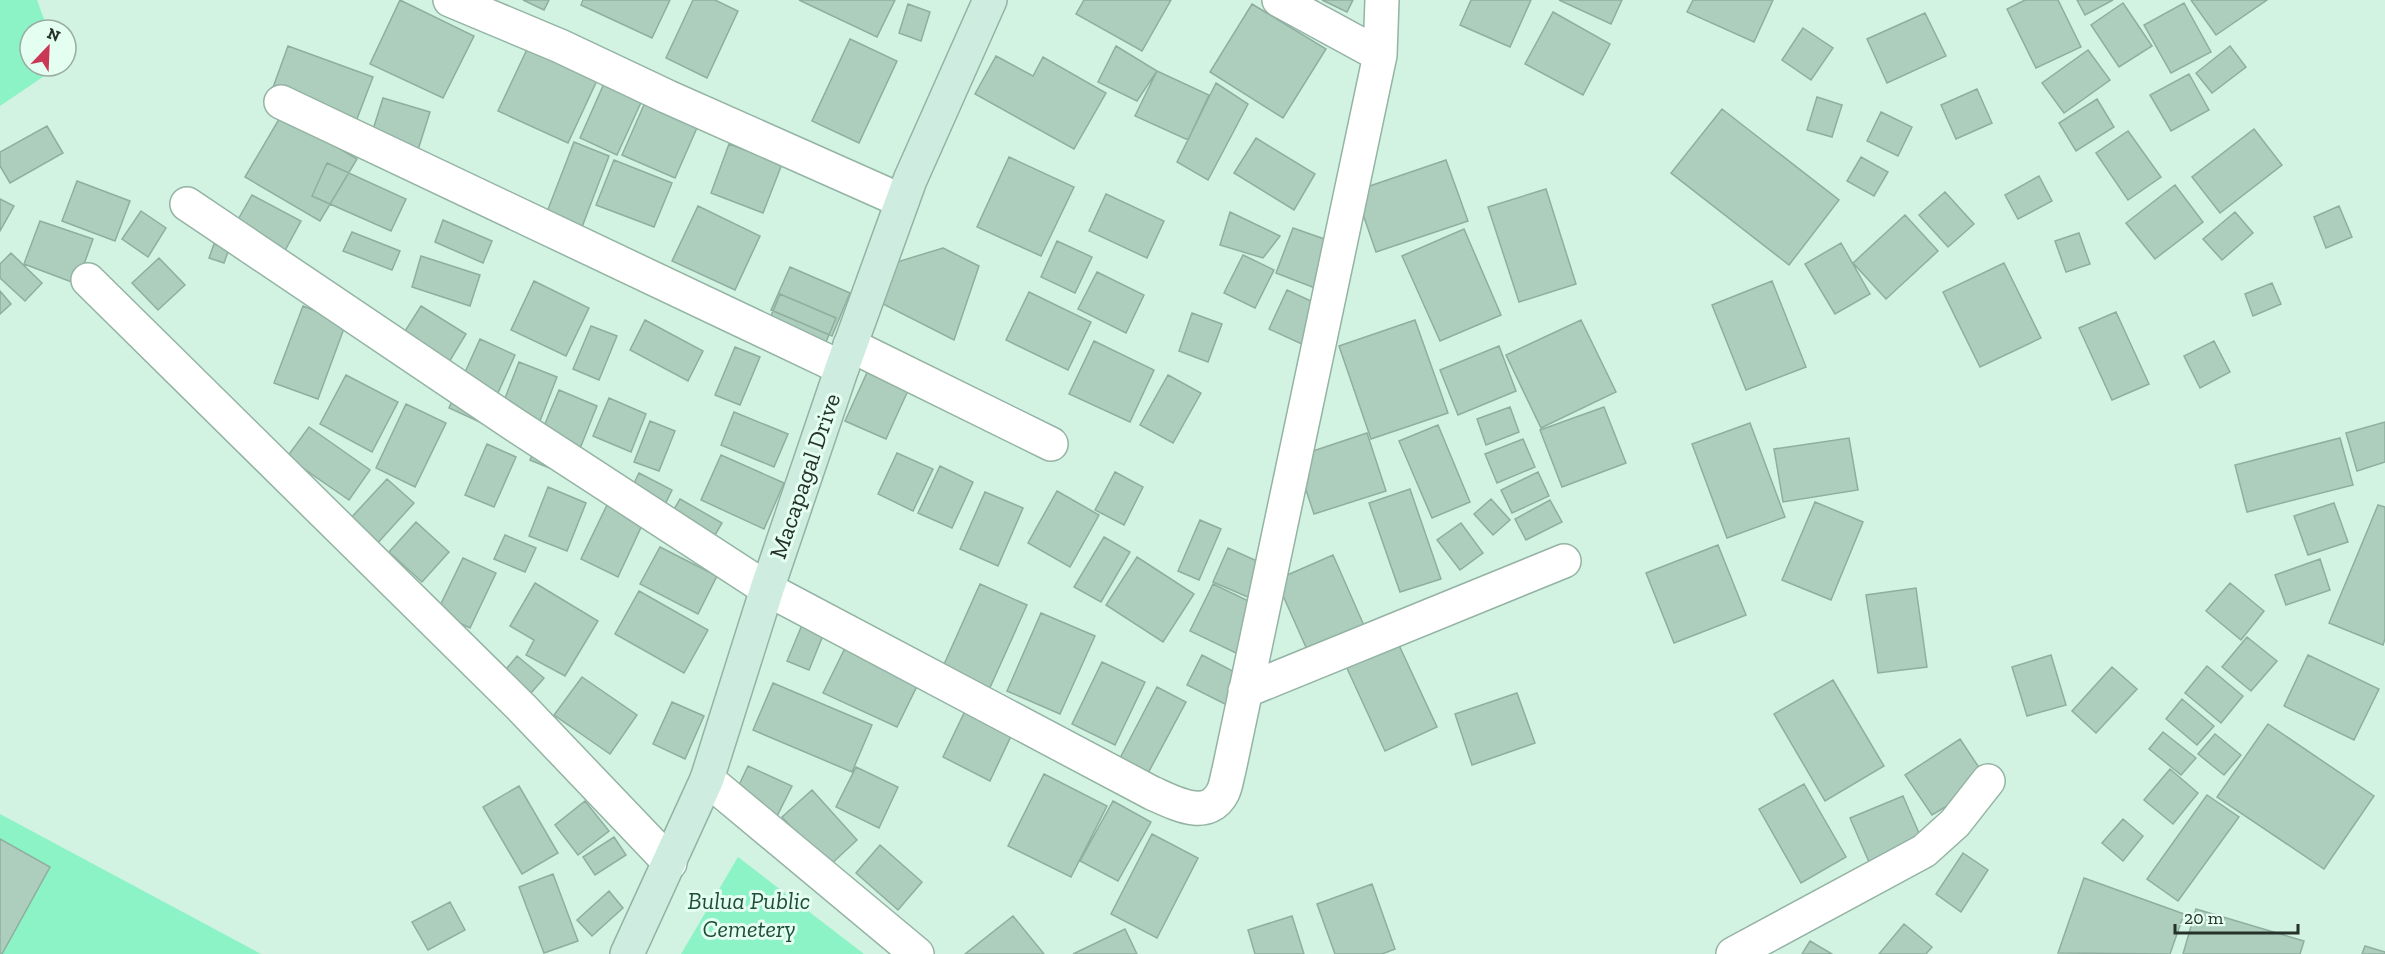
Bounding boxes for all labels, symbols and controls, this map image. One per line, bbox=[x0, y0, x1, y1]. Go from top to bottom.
north arrow bbox=[18, 18, 78, 78]
text: N bbox=[44, 24, 63, 46]
street label: Macapagal Drive bbox=[763, 389, 846, 562]
park label: Bulua Public Cemetery bbox=[688, 886, 810, 943]
scale bar bbox=[2175, 897, 2298, 935]
text: 20 m bbox=[2184, 907, 2224, 929]

